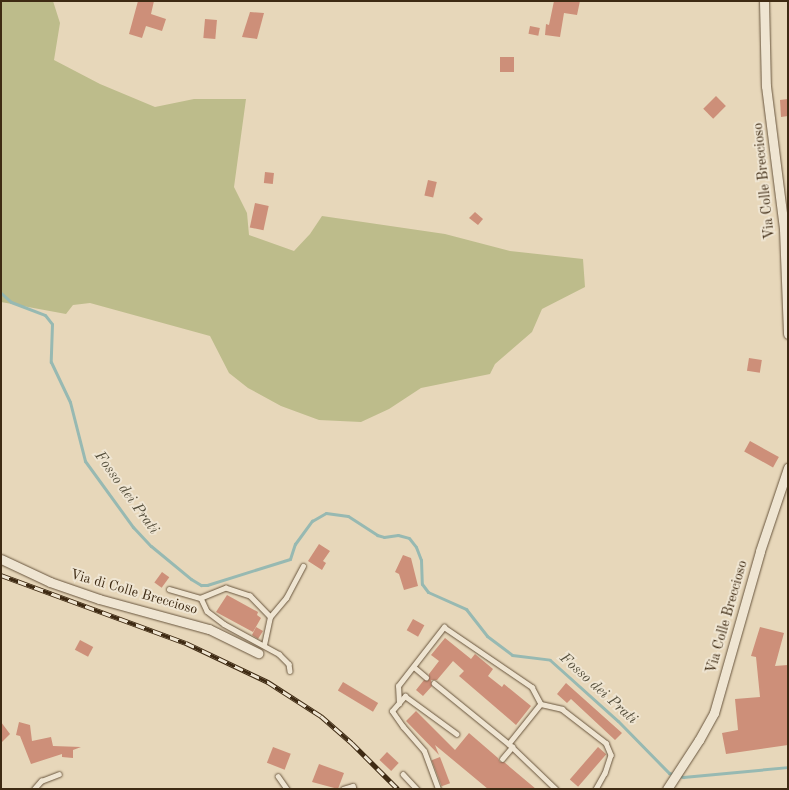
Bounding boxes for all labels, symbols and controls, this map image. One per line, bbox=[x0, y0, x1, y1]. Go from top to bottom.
street label: Via Colle Breccioso bbox=[750, 122, 778, 240]
water label: Fosso dei Prati bbox=[90, 448, 162, 538]
street label: Via Colle Breccioso bbox=[703, 559, 751, 675]
street label: Via di Colle Breccioso bbox=[68, 566, 200, 618]
water label: Fosso dei Prati bbox=[555, 649, 641, 729]

